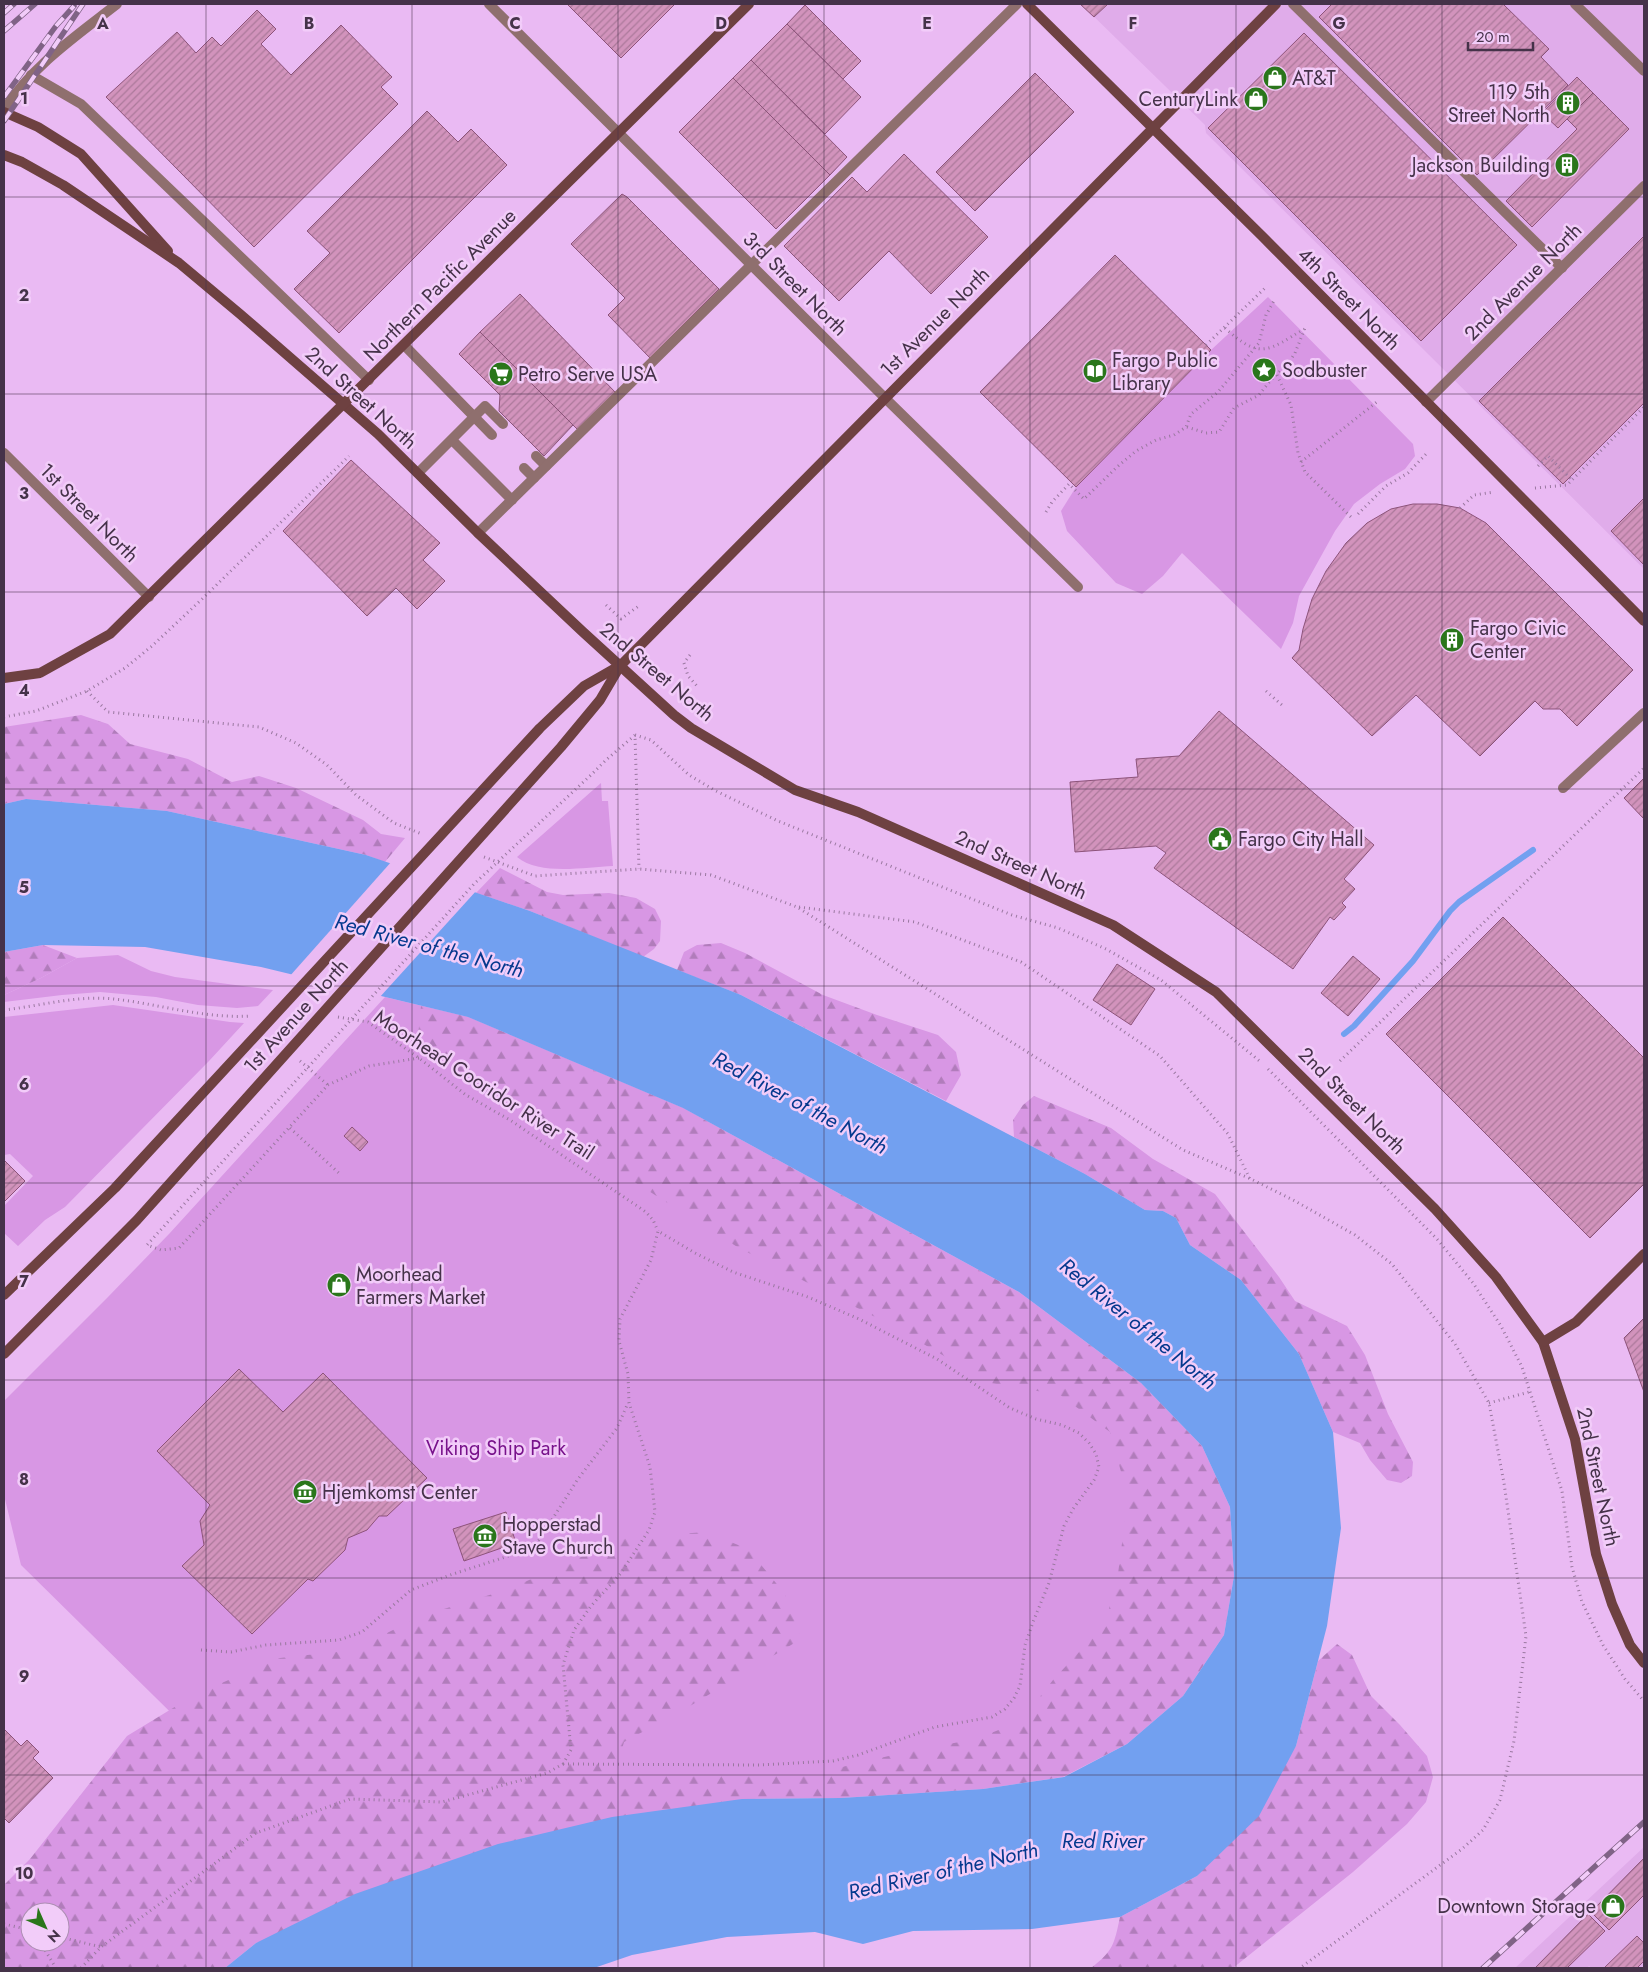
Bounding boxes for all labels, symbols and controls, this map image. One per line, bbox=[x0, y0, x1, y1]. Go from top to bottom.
text: A bbox=[96, 12, 109, 35]
text: B bbox=[304, 12, 314, 35]
text: C bbox=[509, 12, 521, 35]
text: D bbox=[715, 12, 727, 35]
text: E bbox=[922, 12, 932, 35]
text: F bbox=[1129, 12, 1137, 35]
text: G bbox=[1332, 12, 1346, 35]
scale bar bbox=[1468, 20, 1533, 52]
text: 20 m bbox=[1476, 26, 1510, 48]
place label: AT&T bbox=[1292, 64, 1337, 93]
shop icon: AT&T bbox=[1262, 65, 1288, 91]
place label: 119 5th Street North bbox=[1448, 78, 1550, 130]
place label: CenturyLink bbox=[1138, 85, 1238, 114]
shop icon: CenturyLink bbox=[1243, 86, 1269, 112]
text: 1 bbox=[20, 87, 28, 110]
building icon: 119 5th Street North bbox=[1555, 90, 1581, 116]
place label: Jackson Building bbox=[1409, 151, 1550, 180]
building icon: Jackson Building bbox=[1554, 152, 1580, 178]
street label: Northern Pacific Avenue bbox=[357, 202, 523, 368]
street label: 2nd Avenue North bbox=[1458, 217, 1588, 347]
street label: 3rd Street North bbox=[736, 225, 854, 343]
street label: 4th Street North bbox=[1291, 241, 1407, 357]
street label: 1st Avenue North bbox=[874, 261, 996, 383]
text: 2 bbox=[19, 284, 29, 307]
street label: 2nd Street North bbox=[299, 340, 423, 456]
place label: Fargo Public Library bbox=[1112, 346, 1218, 398]
place label: Sodbuster bbox=[1282, 356, 1367, 385]
place icon: Sodbuster bbox=[1251, 357, 1277, 383]
library icon: Fargo Public Library bbox=[1082, 358, 1108, 384]
place label: Petro Serve USA bbox=[518, 360, 658, 389]
supermarket icon: Petro Serve USA bbox=[488, 361, 514, 387]
street label: 1st Street North bbox=[33, 457, 145, 569]
text: 3 bbox=[19, 482, 29, 505]
place label: Fargo Civic Center bbox=[1470, 614, 1566, 666]
street label: 2nd Street North bbox=[593, 615, 721, 729]
building icon: Fargo Civic Center bbox=[1439, 627, 1465, 653]
text: 4 bbox=[18, 679, 30, 702]
street label: 2nd Street North bbox=[950, 823, 1092, 907]
place label: Fargo City Hall bbox=[1238, 825, 1364, 854]
public building icon: Fargo City Hall bbox=[1207, 826, 1233, 852]
text: 5 bbox=[19, 876, 29, 899]
water label: Red River of the North bbox=[331, 906, 527, 986]
street label: 1st Avenue North bbox=[237, 953, 355, 1079]
street label: Moorhead Cooridor River Trail bbox=[368, 1003, 600, 1167]
street label: 2nd Street North bbox=[1292, 1041, 1412, 1161]
water label: Red River of the North bbox=[707, 1044, 893, 1162]
text: 6 bbox=[19, 1073, 29, 1096]
water label: Red River of the North bbox=[1053, 1251, 1223, 1397]
place label: Moorhead Farmers Market bbox=[356, 1260, 485, 1312]
text: 7 bbox=[19, 1270, 29, 1293]
shop icon: Moorhead Farmers Market bbox=[326, 1272, 352, 1298]
street label: 2nd Street North bbox=[1569, 1405, 1627, 1549]
park label: Viking Ship Park bbox=[426, 1434, 566, 1463]
text: 8 bbox=[19, 1468, 29, 1491]
place label: Hjemkomst Center bbox=[322, 1478, 478, 1507]
museum icon: Hjemkomst Center bbox=[292, 1479, 318, 1505]
place label: Hopperstad Stave Church bbox=[502, 1510, 613, 1562]
museum icon: Hopperstad Stave Church bbox=[472, 1523, 498, 1549]
text: 9 bbox=[19, 1665, 29, 1688]
water label: Red River bbox=[1062, 1826, 1145, 1856]
water label: Red River of the North bbox=[845, 1835, 1041, 1907]
text: 10 bbox=[15, 1862, 33, 1885]
place label: Downtown Storage bbox=[1437, 1892, 1596, 1921]
shop icon: Downtown Storage bbox=[1600, 1893, 1626, 1919]
north arrow bbox=[20, 1902, 70, 1952]
text: N bbox=[43, 1925, 65, 1947]

